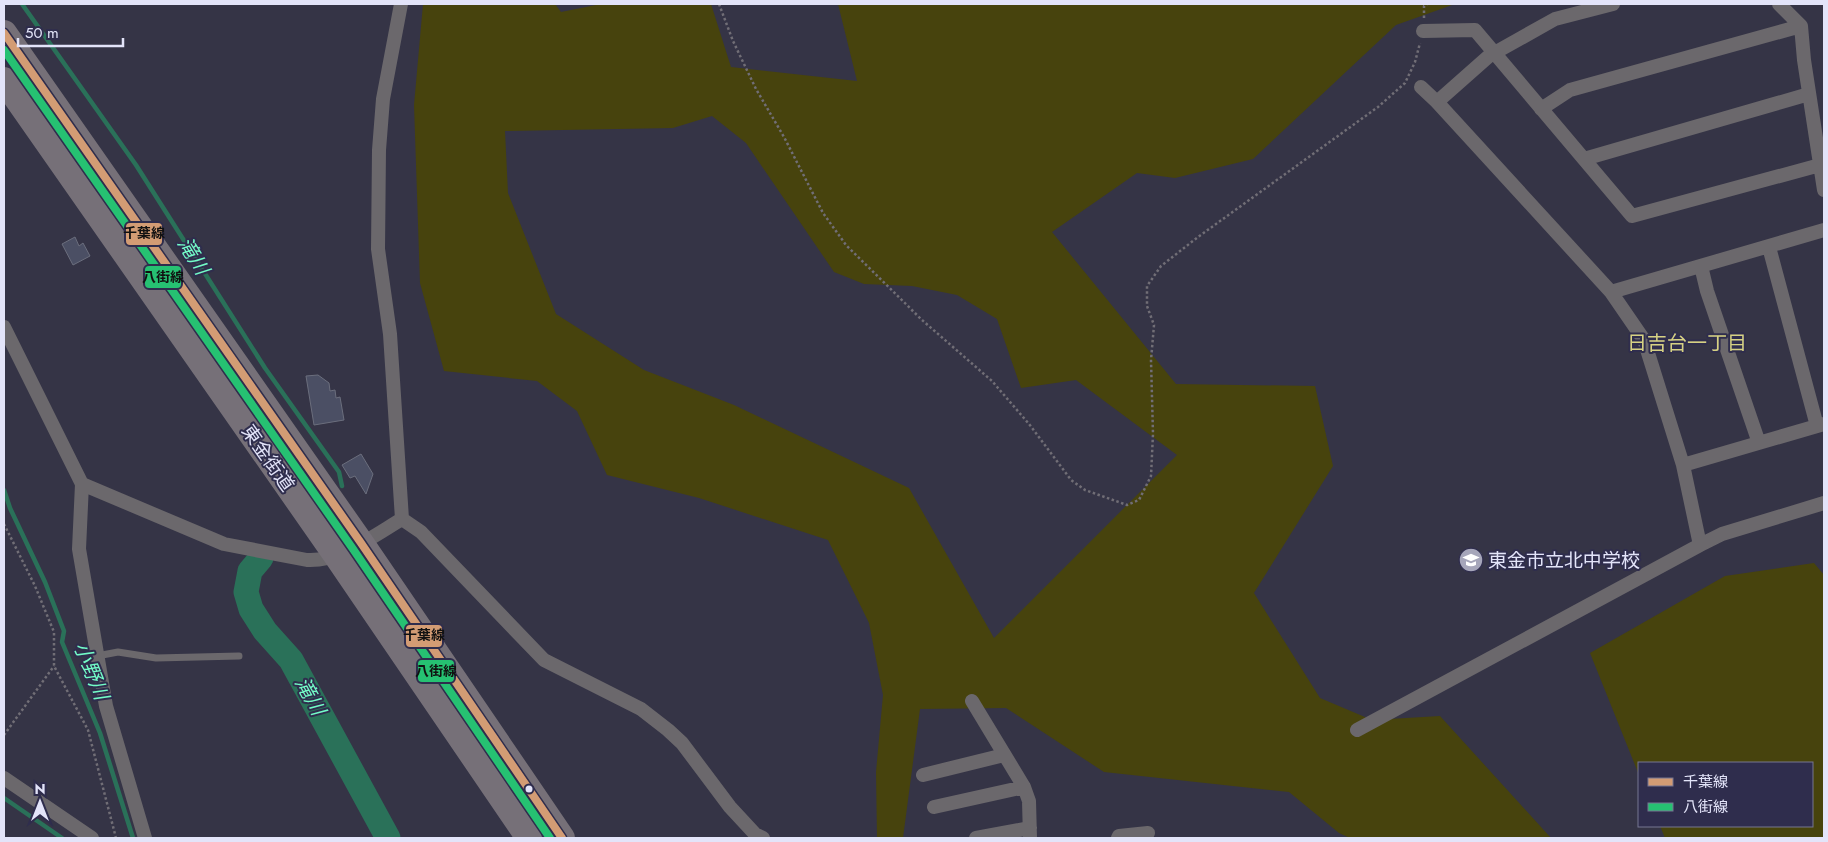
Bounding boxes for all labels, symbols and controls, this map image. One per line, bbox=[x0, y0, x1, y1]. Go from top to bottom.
scale bar bbox=[18, 15, 122, 47]
text: 50 m bbox=[25, 22, 59, 44]
line badge: 千葉線 bbox=[125, 222, 163, 246]
text: 千葉線 bbox=[123, 223, 165, 243]
water label: 滝川 bbox=[170, 231, 217, 282]
line badge: 八街線 bbox=[144, 265, 182, 289]
text: 八街線 bbox=[142, 267, 184, 287]
district label: 日吉台一丁目 bbox=[1627, 329, 1747, 358]
street label: 東金街道 bbox=[235, 419, 301, 497]
school or university icon: 東金市立北中学校 bbox=[1458, 547, 1484, 573]
place label: 東金市立北中学校 bbox=[1488, 547, 1640, 574]
line badge: 千葉線 bbox=[405, 624, 443, 648]
text: 千葉線 bbox=[403, 625, 445, 645]
water label: 小野川 bbox=[66, 638, 116, 706]
line badge: 八街線 bbox=[417, 659, 455, 683]
text: 八街線 bbox=[415, 661, 457, 681]
water label: 滝川 bbox=[288, 671, 333, 722]
legend bbox=[1638, 762, 1813, 827]
text: 千葉線 bbox=[1683, 771, 1728, 793]
north arrow bbox=[15, 777, 65, 827]
text: N bbox=[34, 779, 46, 799]
unlabelled marker bbox=[524, 784, 534, 794]
text: 八街線 bbox=[1683, 796, 1728, 818]

